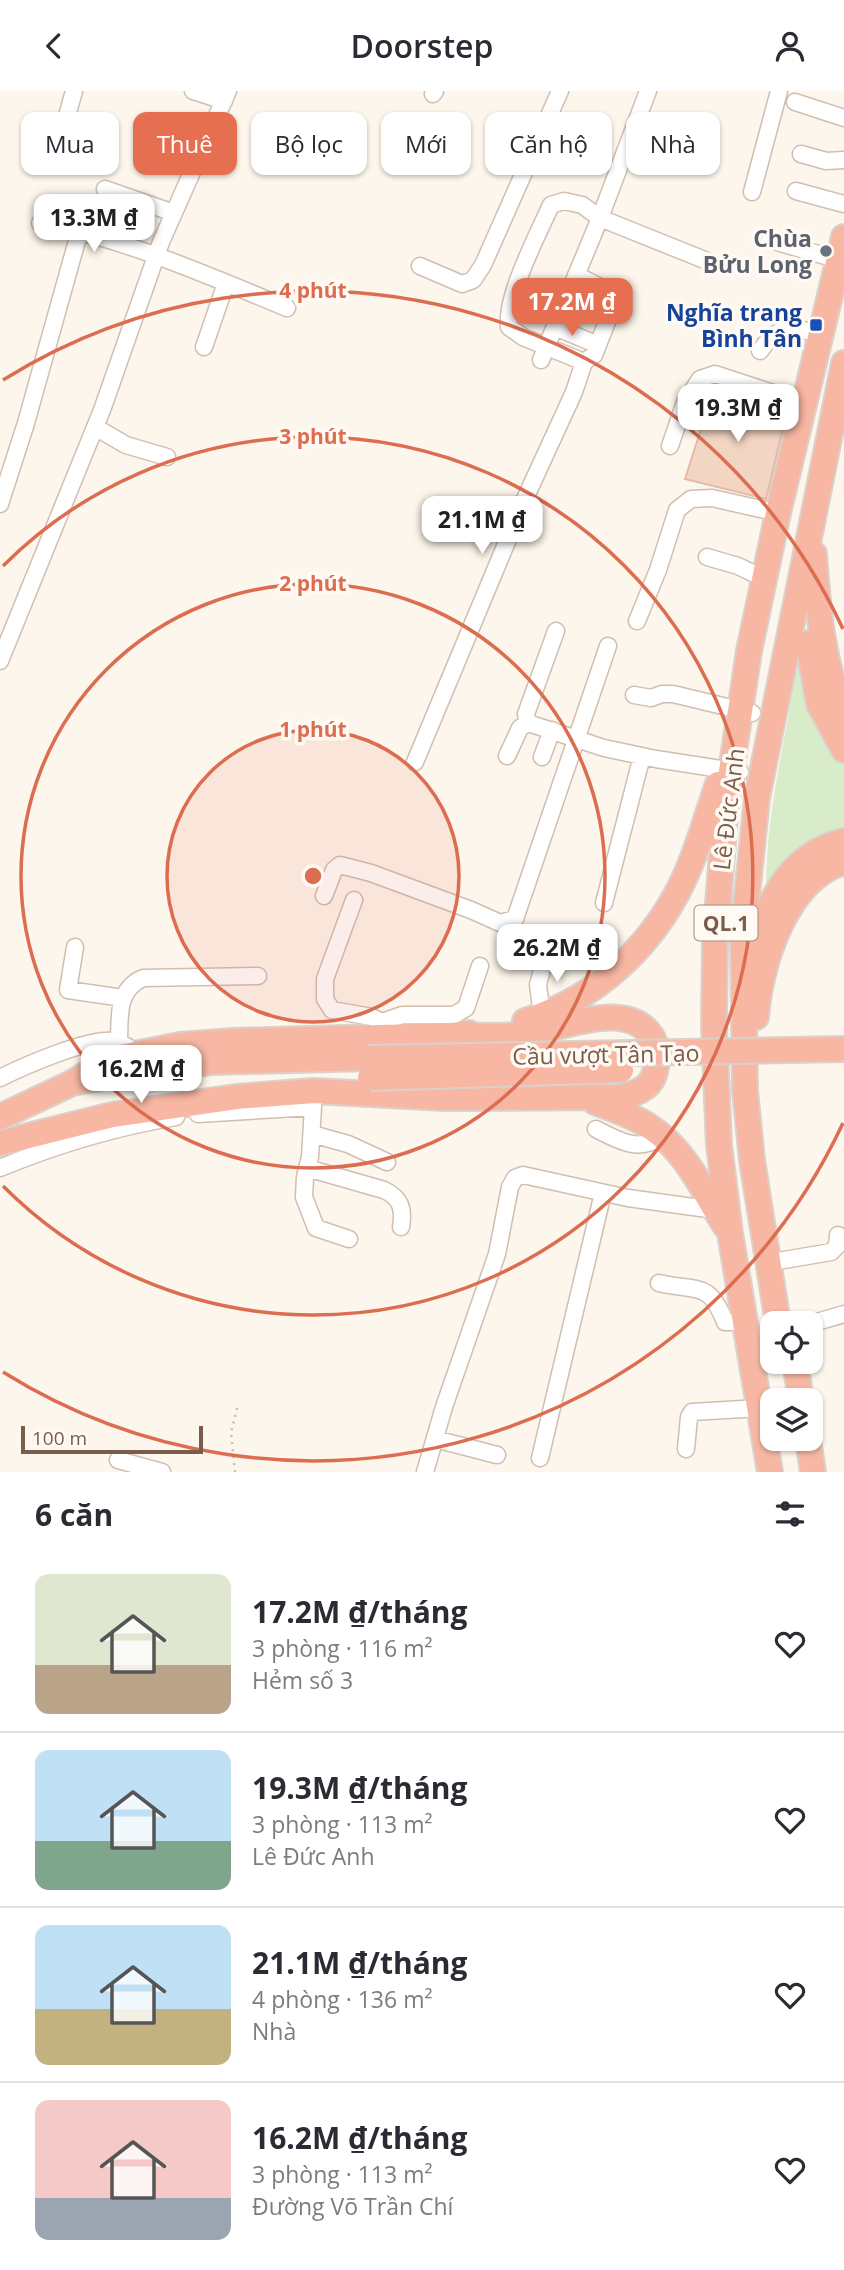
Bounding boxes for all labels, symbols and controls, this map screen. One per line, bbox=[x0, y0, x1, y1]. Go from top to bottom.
text: Doorstep bbox=[351, 24, 493, 67]
icon: back bbox=[35, 27, 73, 65]
icon: person bbox=[771, 27, 809, 65]
chip: Mua bbox=[21, 112, 119, 175]
chip: Thuê bbox=[133, 112, 237, 175]
chip: Bộ lọc bbox=[251, 112, 367, 175]
chip: Mới bbox=[381, 112, 471, 175]
chip: Căn hộ bbox=[485, 112, 612, 175]
chip: Nhà bbox=[626, 112, 720, 175]
pin: 13.3M ₫ bbox=[29, 195, 159, 254]
text: 13.3M ₫ bbox=[50, 201, 138, 233]
place label: Chùa Bửu Long bbox=[703, 222, 812, 280]
marker: Chùa Bửu Long bbox=[818, 243, 834, 259]
text: 4 phút bbox=[279, 276, 347, 304]
pin: 17.2M ₫ bbox=[507, 279, 637, 338]
text: 17.2M ₫ bbox=[528, 285, 616, 317]
place label: Nghĩa trang Bình Tân bbox=[666, 296, 802, 354]
marker: Nghĩa trang Bình Tân bbox=[808, 317, 824, 333]
pin: 19.3M ₫ bbox=[673, 385, 803, 444]
text: 19.3M ₫ bbox=[694, 391, 782, 423]
text: 3 phút bbox=[279, 422, 347, 450]
pin: 21.1M ₫ bbox=[417, 497, 547, 556]
text: 21.1M ₫ bbox=[438, 503, 526, 535]
text: 2 phút bbox=[279, 569, 347, 597]
text: 1 phút bbox=[279, 715, 347, 743]
street label: Lê Đức Anh bbox=[705, 746, 751, 872]
centre of rings bbox=[301, 864, 325, 888]
road number: QL.1 bbox=[694, 905, 758, 941]
pin: 26.2M ₫ bbox=[492, 925, 622, 984]
text: 26.2M ₫ bbox=[513, 931, 601, 963]
street label: Cầu vượt Tân Tạo bbox=[512, 1036, 700, 1072]
pin: 16.2M ₫ bbox=[76, 1045, 206, 1105]
text: 16.2M ₫ bbox=[97, 1052, 185, 1084]
map controls bbox=[760, 1311, 823, 1451]
button: locate bbox=[760, 1311, 823, 1374]
button: layers bbox=[760, 1388, 823, 1451]
scale bar bbox=[21, 1423, 203, 1455]
text: 100 m bbox=[32, 1425, 87, 1451]
text: 6 căn bbox=[35, 1494, 113, 1535]
icon: filters bbox=[771, 1495, 809, 1533]
text: 17.2M ₫/tháng bbox=[252, 1591, 467, 1632]
icon: home bbox=[91, 1602, 175, 1686]
icon: heart bbox=[771, 1625, 809, 1663]
text: 3 phòng · 116 m² bbox=[252, 1632, 432, 1664]
text: Hẻm số 3 bbox=[252, 1664, 353, 1696]
text: 19.3M ₫/tháng bbox=[252, 1767, 467, 1808]
icon: home bbox=[91, 1778, 175, 1862]
icon: heart bbox=[771, 1801, 809, 1839]
text: 3 phòng · 113 m² bbox=[252, 1808, 432, 1840]
text: Lê Đức Anh bbox=[252, 1840, 375, 1872]
text: 21.1M ₫/tháng bbox=[252, 1942, 467, 1983]
icon: home bbox=[91, 1953, 175, 2037]
icon: heart bbox=[771, 1976, 809, 2014]
text: 4 phòng · 136 m² bbox=[252, 1983, 432, 2015]
text: Nhà bbox=[252, 2015, 296, 2047]
text: 16.2M ₫/tháng bbox=[252, 2117, 467, 2158]
icon: home bbox=[91, 2128, 175, 2212]
icon: heart bbox=[771, 2151, 809, 2189]
text: 3 phòng · 113 m² bbox=[252, 2158, 432, 2190]
text: Đường Võ Trần Chí bbox=[252, 2190, 453, 2222]

